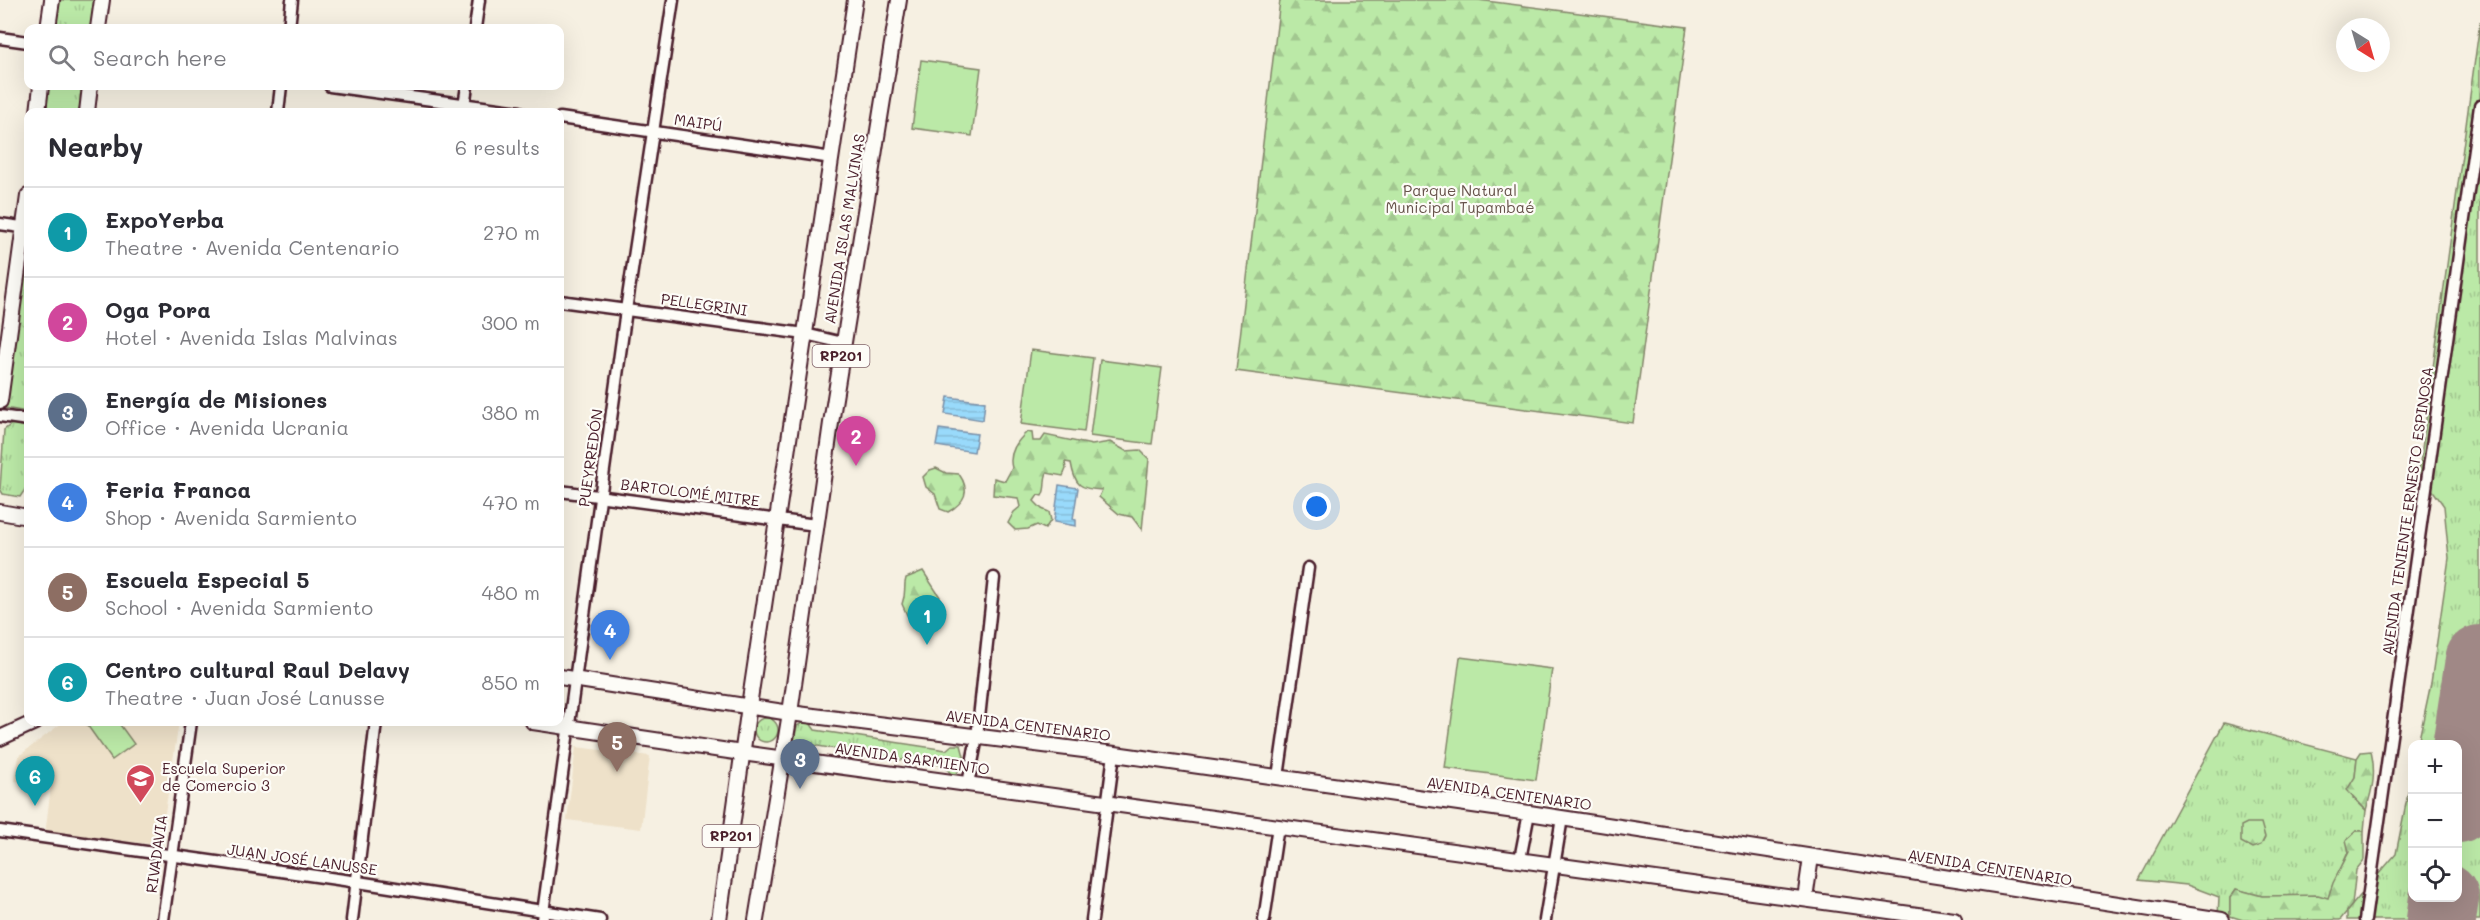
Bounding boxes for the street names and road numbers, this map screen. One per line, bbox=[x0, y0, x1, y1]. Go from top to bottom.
street label: MAIPÚ bbox=[673, 109, 723, 135]
street label: AVENIDA ISLAS MALVINAS bbox=[819, 132, 869, 325]
street label: PELLEGRINI bbox=[660, 288, 749, 320]
road number: RP201 bbox=[812, 345, 870, 367]
street label: AVENIDA TENIENTE ERNESTO ESPINOSA bbox=[2377, 365, 2437, 657]
street label: PUEYRREDÓN bbox=[573, 408, 607, 508]
street label: BARTOLOMÉ MITRE bbox=[620, 474, 761, 510]
street label: AVENIDA CENTENARIO bbox=[944, 705, 1112, 745]
street label: AVENIDA SARMIENTO bbox=[833, 737, 991, 779]
street label: AVENIDA CENTENARIO bbox=[1425, 772, 1593, 815]
street label: RIVADAVIA bbox=[141, 813, 171, 894]
road number: RP201 bbox=[702, 825, 760, 847]
street label: JUAN JOSÉ LANUSSE bbox=[226, 839, 379, 879]
street label: AVENIDA CENTENARIO bbox=[1906, 844, 2074, 890]

